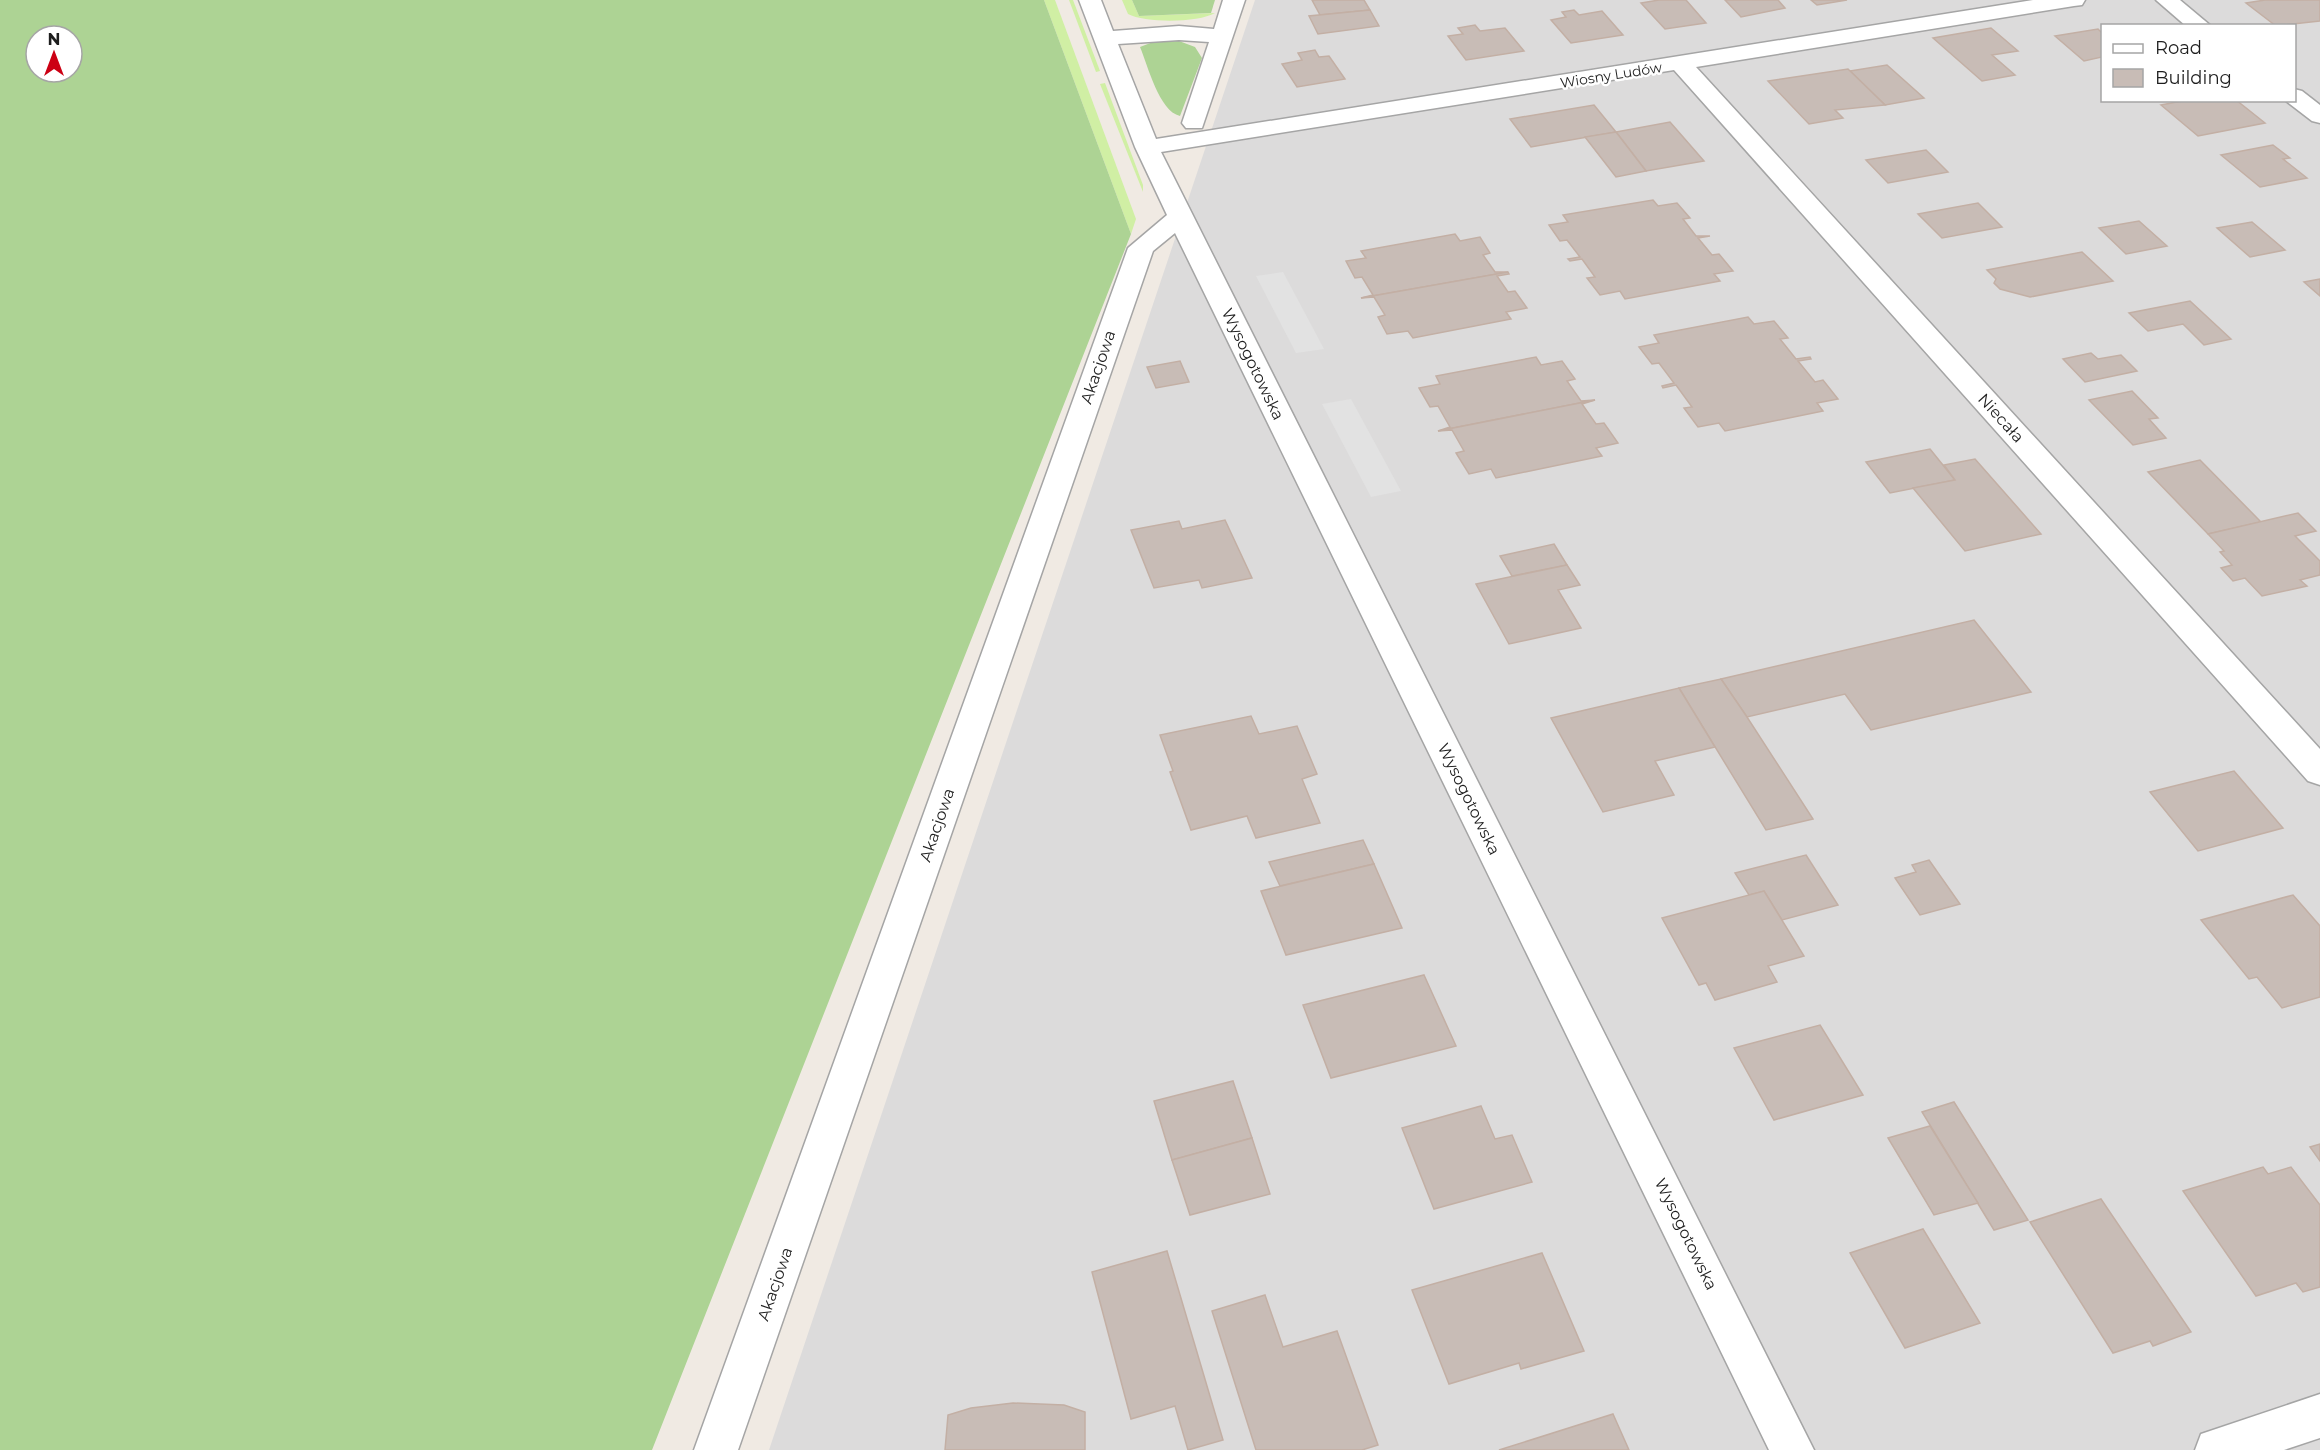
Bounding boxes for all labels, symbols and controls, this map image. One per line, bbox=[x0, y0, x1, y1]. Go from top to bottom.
north arrow bbox=[24, 24, 84, 84]
legend bbox=[2101, 24, 2296, 102]
text: N bbox=[48, 30, 60, 49]
text: Road bbox=[2155, 37, 2202, 59]
street label: Wiosny Ludów bbox=[1559, 58, 1664, 92]
text: Building bbox=[2155, 67, 2232, 89]
street label: Wysogotowska bbox=[1218, 305, 1288, 423]
street label: Akacjowa bbox=[1077, 328, 1119, 406]
street label: Niecała bbox=[1974, 390, 2028, 446]
street label: Wysogotowska bbox=[1434, 740, 1504, 858]
street label: Akacjowa bbox=[916, 786, 958, 864]
street label: Wysogotowska bbox=[1651, 1175, 1721, 1293]
street label: Akacjowa bbox=[754, 1245, 796, 1323]

